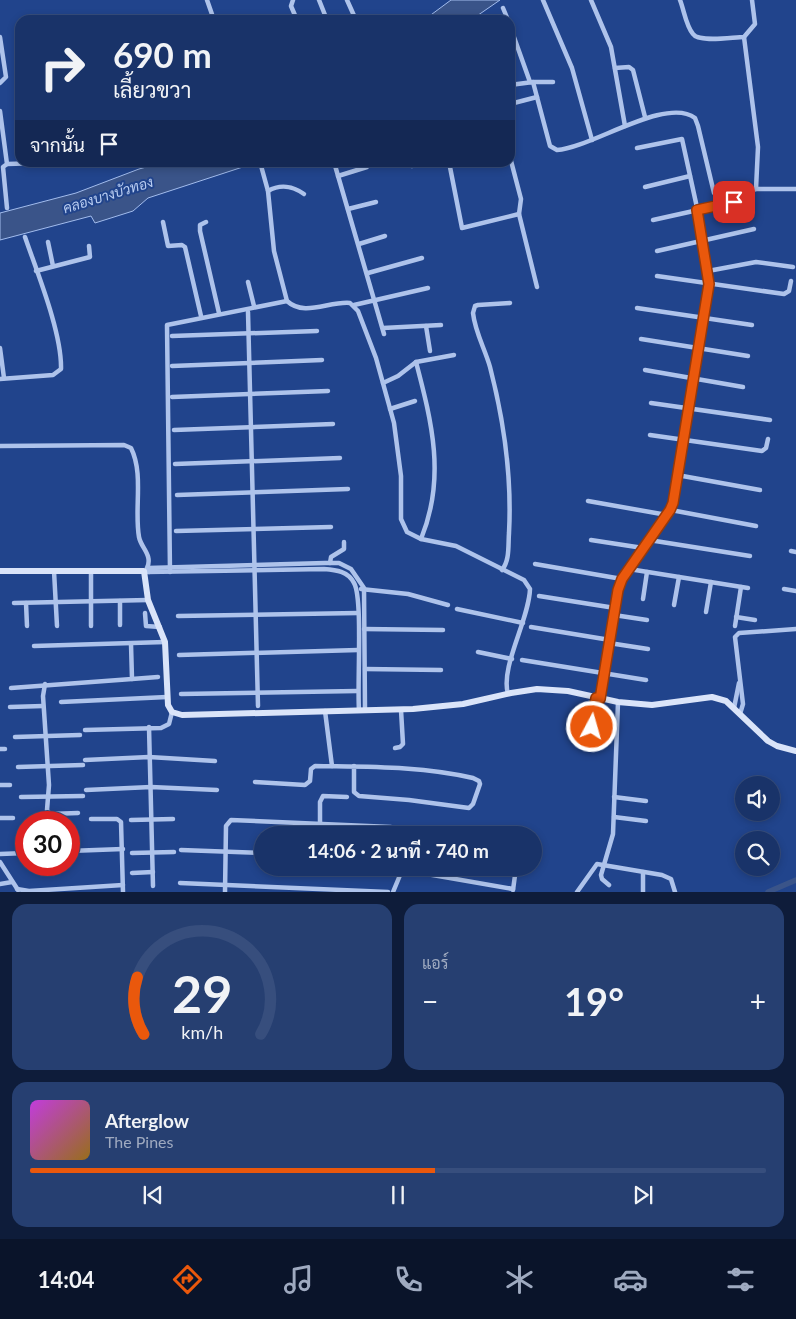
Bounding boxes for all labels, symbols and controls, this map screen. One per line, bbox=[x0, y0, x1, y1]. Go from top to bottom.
text: 690 m bbox=[113, 33, 212, 75]
icon: right bbox=[30, 35, 95, 100]
text: เลี้ยวขวา bbox=[113, 76, 191, 103]
icon: arrive bbox=[95, 130, 123, 158]
text: จากนั้น bbox=[30, 133, 85, 156]
water label: คลองบางบัวทอง bbox=[61, 173, 155, 216]
pin bbox=[713, 181, 755, 223]
icon: arrive bbox=[720, 188, 748, 216]
position arrow bbox=[565, 700, 617, 752]
map controls bbox=[735, 776, 780, 876]
button: sound bbox=[735, 776, 780, 821]
speed limit sign: 30 bbox=[15, 811, 80, 876]
button: search bbox=[735, 831, 780, 876]
text: 14:06 · 2 นาที · 740 m bbox=[307, 839, 489, 862]
text: แอร์ bbox=[422, 953, 448, 972]
text: 29 bbox=[172, 962, 232, 1024]
text: 19° bbox=[564, 978, 624, 1024]
text: − bbox=[422, 984, 438, 1018]
text: + bbox=[750, 984, 766, 1018]
text: km/h bbox=[181, 1021, 223, 1043]
text: Afterglow bbox=[105, 1109, 189, 1132]
text: The Pines bbox=[105, 1132, 174, 1151]
icon: previous bbox=[139, 1181, 167, 1209]
icon: pause bbox=[384, 1181, 412, 1209]
icon: next bbox=[629, 1181, 657, 1209]
icon: directions bbox=[170, 1262, 205, 1297]
icon: music bbox=[281, 1262, 316, 1297]
icon: phone bbox=[391, 1262, 426, 1297]
icon: climate bbox=[502, 1262, 537, 1297]
icon: car bbox=[613, 1262, 648, 1297]
icon: filters bbox=[723, 1262, 758, 1297]
text: 14:04 bbox=[38, 1266, 95, 1293]

